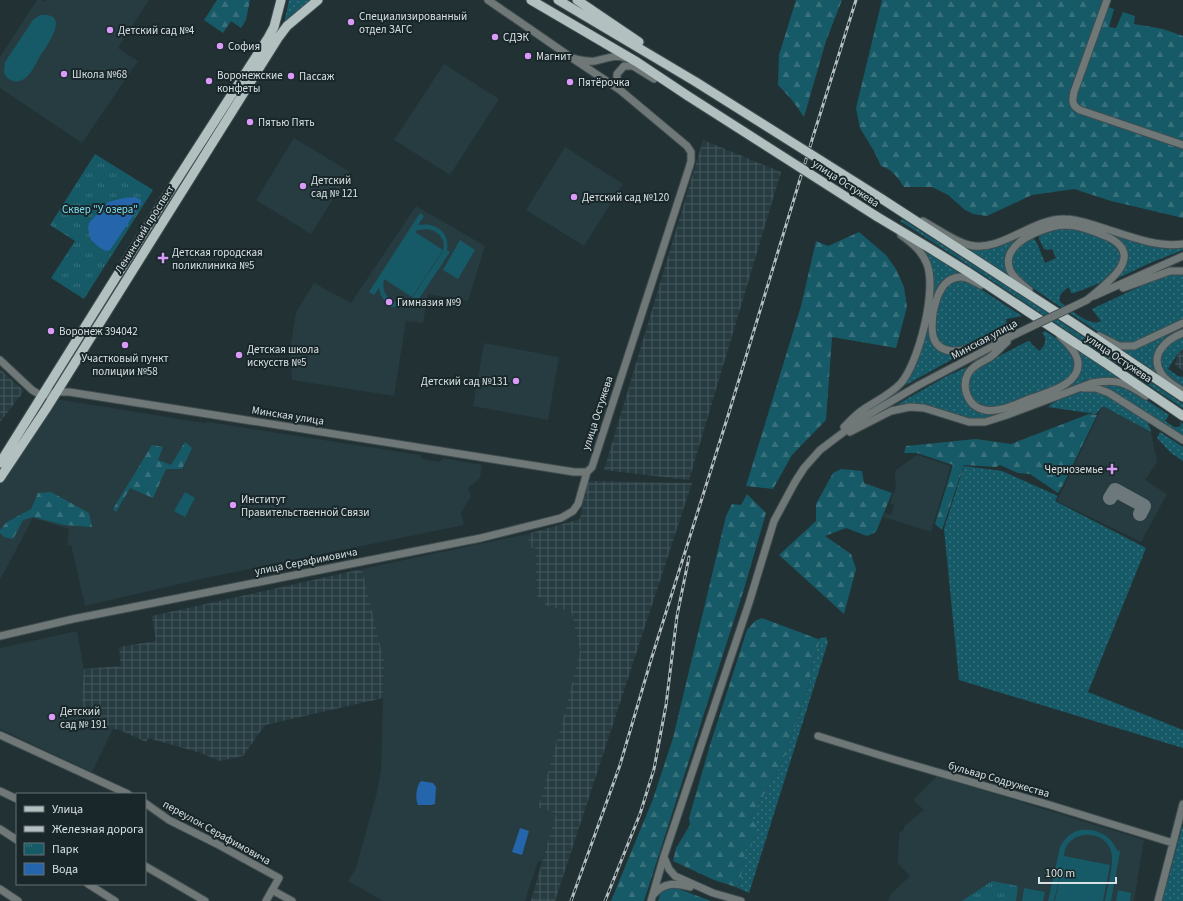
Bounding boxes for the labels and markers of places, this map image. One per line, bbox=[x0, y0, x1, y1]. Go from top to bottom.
place label: Специализированный отдел ЗАГС bbox=[359, 9, 467, 37]
marker: Специализированный отдел ЗАГС bbox=[346, 17, 356, 27]
place label: Детский сад №4 bbox=[118, 23, 195, 38]
marker: Детский сад №4 bbox=[105, 25, 115, 35]
place label: СДЭК bbox=[503, 30, 530, 45]
marker: СДЭК bbox=[490, 32, 500, 42]
place label: София bbox=[228, 39, 260, 54]
marker: София bbox=[215, 41, 225, 51]
place label: Магнит bbox=[536, 49, 572, 64]
marker: Магнит bbox=[523, 51, 533, 61]
place label: Школа №68 bbox=[72, 67, 128, 82]
place label: Воронежские конфеты bbox=[217, 68, 283, 96]
marker: Школа №68 bbox=[59, 69, 69, 79]
place label: Пассаж bbox=[299, 69, 335, 84]
marker: Пассаж bbox=[286, 71, 296, 81]
place label: Пятёрочка bbox=[578, 75, 630, 90]
marker: Воронежские конфеты bbox=[204, 76, 214, 86]
marker: Пятёрочка bbox=[565, 77, 575, 87]
place label: Пятью Пять bbox=[258, 115, 315, 130]
marker: Пятью Пять bbox=[245, 117, 255, 127]
place label: Детский сад № 121 bbox=[311, 173, 358, 201]
marker: Детский сад № 121 bbox=[298, 181, 308, 191]
place label: Детский сад №120 bbox=[582, 190, 669, 205]
marker: Детский сад №120 bbox=[569, 192, 579, 202]
place label: Детская городская поликлиника №5 bbox=[172, 245, 263, 273]
marker: Детская городская поликлиника №5 bbox=[157, 252, 169, 264]
place label: Гимназия №9 bbox=[397, 295, 461, 310]
marker: Гимназия №9 bbox=[384, 297, 394, 307]
place label: Воронеж 394042 bbox=[59, 324, 138, 339]
marker: Воронеж 394042 bbox=[46, 326, 56, 336]
marker: Участковый пункт полиции №58 bbox=[120, 340, 130, 350]
place label: Детская школа искусств №5 bbox=[247, 342, 319, 370]
marker: Детская школа искусств №5 bbox=[234, 350, 244, 360]
place label: Участковый пункт полиции №58 bbox=[82, 351, 168, 379]
place label: Детский сад №131 bbox=[421, 374, 508, 389]
marker: Детский сад №131 bbox=[511, 376, 521, 386]
place label: Черноземье bbox=[1045, 462, 1104, 477]
marker: Черноземье bbox=[1106, 463, 1118, 475]
place label: Институт Правительственной Связи bbox=[241, 492, 369, 520]
marker: Институт Правительственной Связи bbox=[228, 500, 238, 510]
place label: Детский сад № 191 bbox=[60, 704, 107, 732]
marker: Детский сад № 191 bbox=[47, 712, 57, 722]

